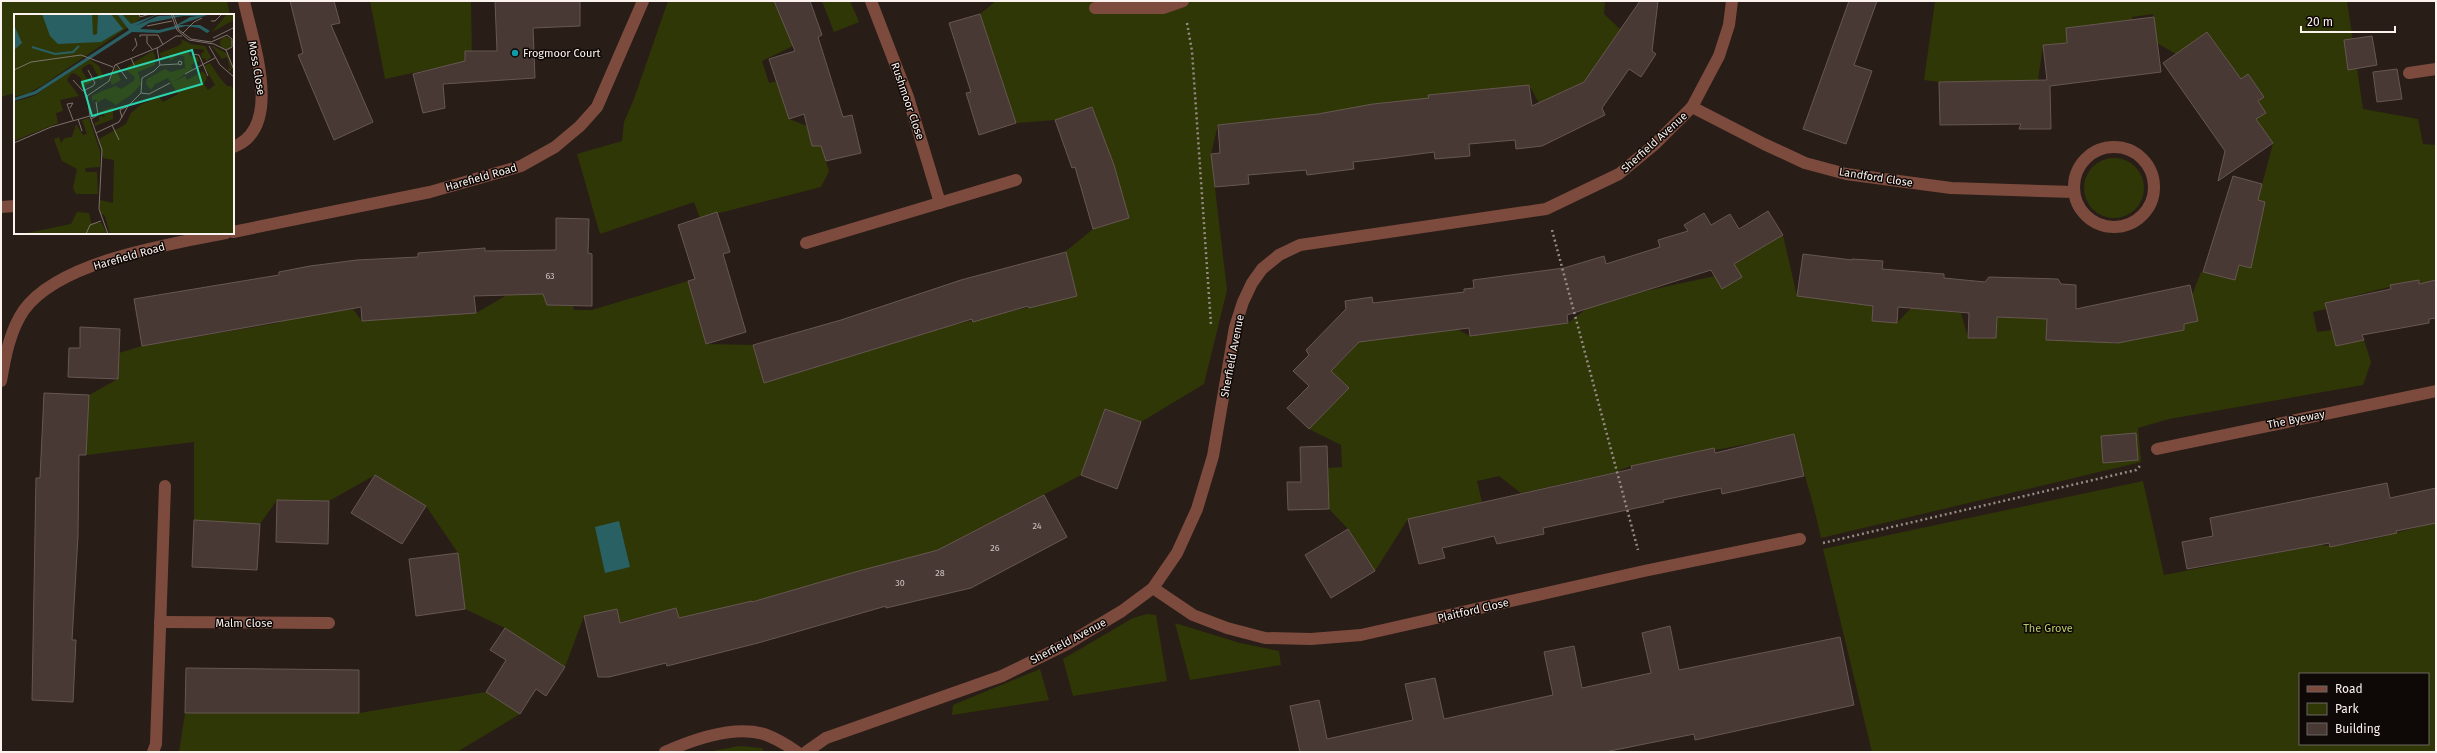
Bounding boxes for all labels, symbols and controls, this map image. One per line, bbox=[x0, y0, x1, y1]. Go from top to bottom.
scale bar bbox=[2301, 8, 2395, 34]
inset map bbox=[14, 14, 234, 234]
text: 20 m bbox=[2307, 15, 2333, 29]
street label: Moss Close bbox=[245, 40, 268, 96]
place label: Frogmoor Court bbox=[523, 47, 601, 60]
marker: Frogmoor Court bbox=[510, 48, 520, 58]
street label: Rushmoor Close bbox=[888, 61, 927, 142]
street label: Sherfield Avenue bbox=[1619, 109, 1690, 175]
street label: Harefield Road bbox=[444, 161, 518, 194]
street label: Landford Close bbox=[1838, 165, 1914, 190]
street label: Harefield Road bbox=[92, 240, 166, 273]
house number: 63 bbox=[545, 271, 555, 281]
street label: Sherfield Avenue bbox=[1218, 314, 1247, 399]
street label: The Byeway bbox=[2266, 407, 2326, 431]
house number: 24 bbox=[1032, 521, 1042, 531]
house number: 26 bbox=[990, 543, 1000, 553]
house number: 28 bbox=[935, 568, 945, 578]
house number: 30 bbox=[895, 578, 905, 588]
street label: Plaitford Close bbox=[1436, 596, 1510, 625]
street label: Sherfield Avenue bbox=[1028, 616, 1108, 667]
street label: Malm Close bbox=[216, 617, 272, 630]
park label: The Grove bbox=[2023, 622, 2073, 635]
legend bbox=[2299, 673, 2429, 745]
text: Road bbox=[2335, 682, 2363, 696]
text: Park bbox=[2335, 702, 2359, 716]
text: Building bbox=[2335, 722, 2381, 736]

